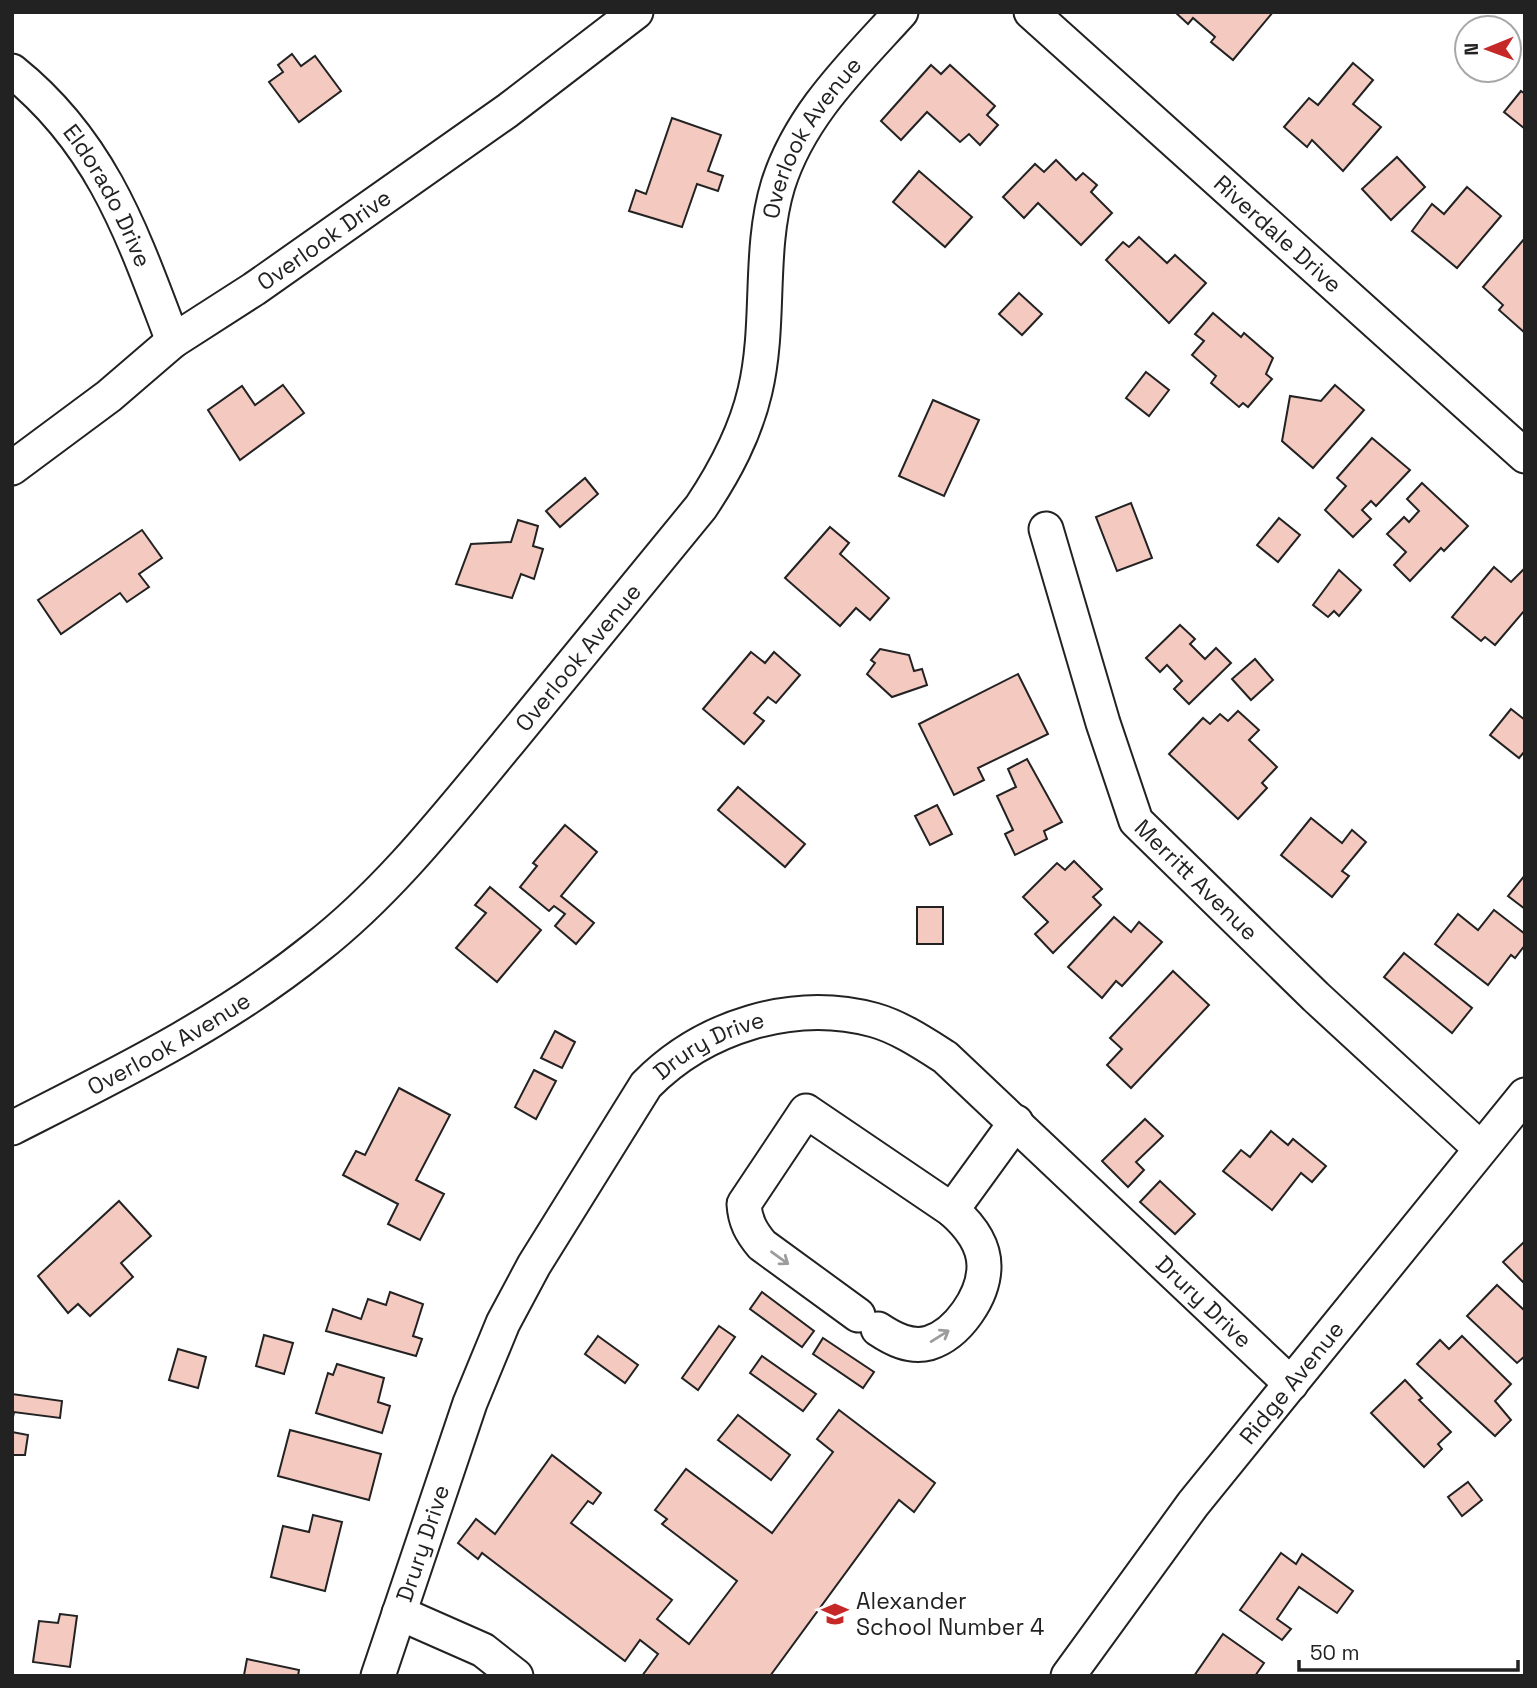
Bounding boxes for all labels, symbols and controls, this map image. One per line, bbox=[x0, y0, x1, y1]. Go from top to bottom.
north arrow bbox=[1453, 14, 1523, 84]
text: N bbox=[1459, 43, 1484, 56]
street label: Overlook Avenue bbox=[756, 50, 868, 221]
street label: Eldorado Drive bbox=[56, 118, 158, 272]
street label: Riverdale Drive bbox=[1208, 169, 1348, 299]
street label: Overlook Drive bbox=[251, 182, 397, 297]
street label: Overlook Avenue bbox=[508, 577, 648, 738]
street label: Merritt Avenue bbox=[1128, 813, 1265, 947]
street label: Overlook Avenue bbox=[82, 985, 256, 1102]
street label: Drury Drive bbox=[647, 1005, 767, 1086]
street label: Drury Drive bbox=[1149, 1249, 1258, 1354]
one-way arrow bbox=[770, 1251, 789, 1265]
street label: Ridge Avenue bbox=[1233, 1315, 1351, 1450]
one-way arrow bbox=[930, 1328, 949, 1343]
street label: Drury Drive bbox=[389, 1481, 456, 1606]
place label: Alexander School Number 4 bbox=[856, 1586, 1044, 1642]
school or university icon: Alexander School Number 4 bbox=[820, 1599, 850, 1629]
scale bar bbox=[1299, 1628, 1518, 1672]
text: 50 m bbox=[1310, 1639, 1360, 1666]

